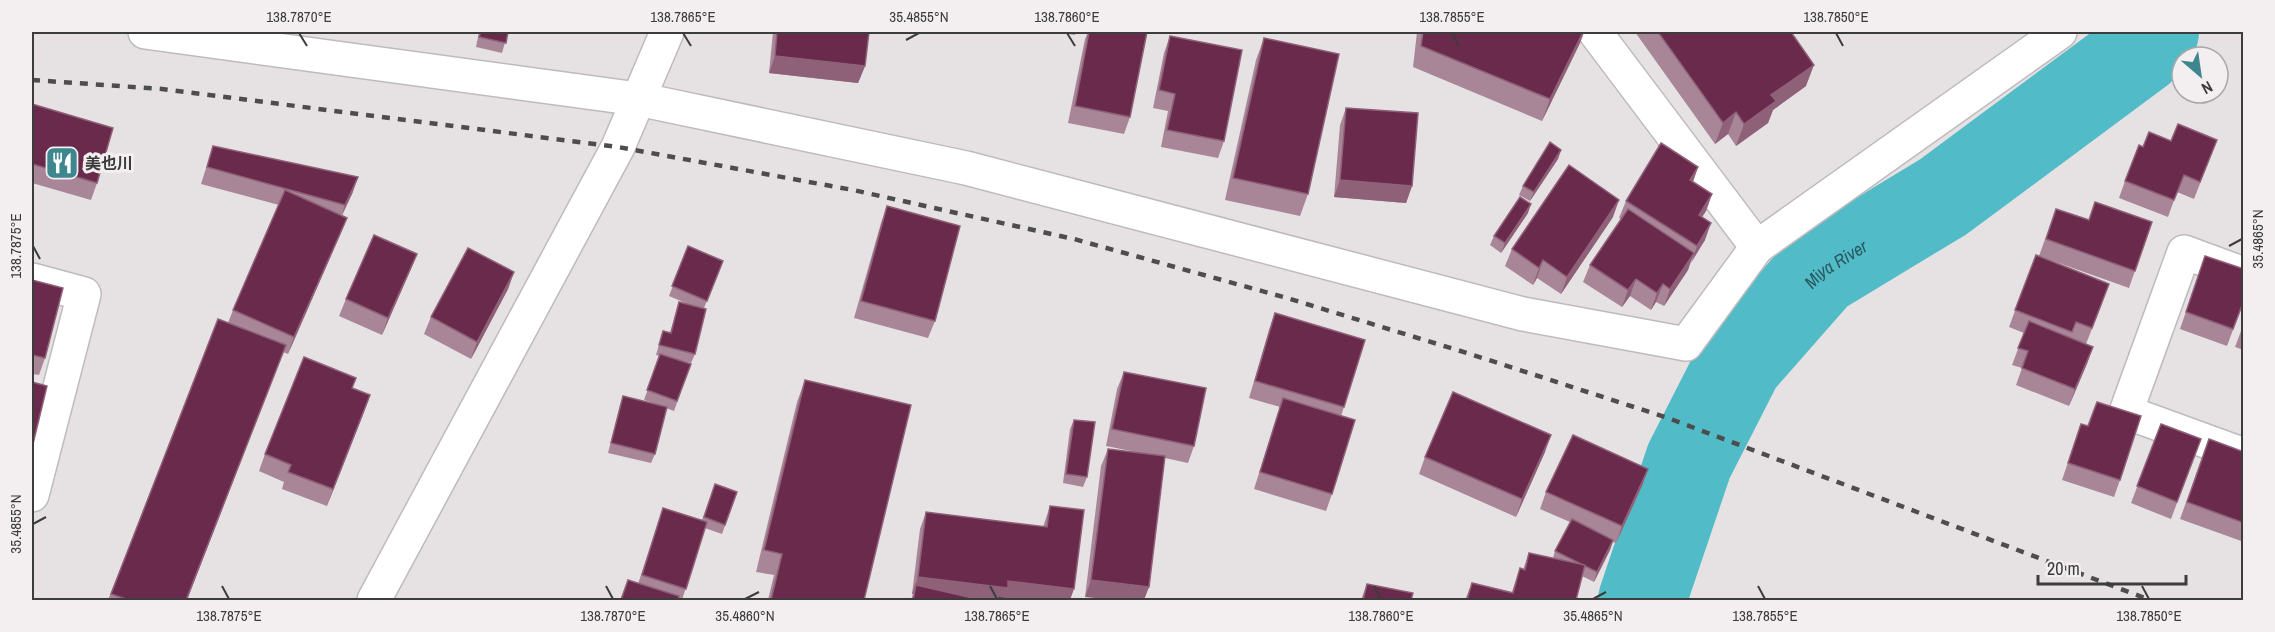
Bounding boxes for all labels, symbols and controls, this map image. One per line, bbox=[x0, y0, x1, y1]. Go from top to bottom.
text: 138.7870°E bbox=[266, 6, 332, 27]
text: 138.7865°E bbox=[650, 6, 716, 27]
text: 35.4855°N bbox=[889, 6, 949, 27]
text: 138.7860°E bbox=[1034, 6, 1100, 27]
text: 138.7855°E bbox=[1419, 6, 1485, 27]
text: 138.7850°E bbox=[1803, 6, 1869, 27]
north arrow bbox=[2170, 45, 2230, 105]
text: N bbox=[2198, 76, 2217, 100]
restaurant icon: 美也川 bbox=[44, 145, 80, 181]
place label: 美也川 bbox=[85, 152, 133, 174]
text: 35.4865°N bbox=[2247, 209, 2268, 269]
text: 138.7875°E bbox=[5, 213, 26, 279]
water label: Miya River bbox=[1798, 233, 1872, 293]
text: 35.4855°N bbox=[5, 494, 26, 554]
scale bar bbox=[2038, 548, 2186, 586]
text: 20 m bbox=[2047, 556, 2080, 581]
text: 138.7875°E bbox=[196, 605, 262, 626]
text: 138.7870°E bbox=[580, 605, 646, 626]
text: 35.4860°N bbox=[715, 605, 775, 626]
text: 138.7865°E bbox=[964, 605, 1030, 626]
text: 138.7860°E bbox=[1348, 605, 1414, 626]
text: 35.4865°N bbox=[1563, 605, 1623, 626]
text: 138.7855°E bbox=[1732, 605, 1798, 626]
text: 138.7850°E bbox=[2116, 605, 2182, 626]

